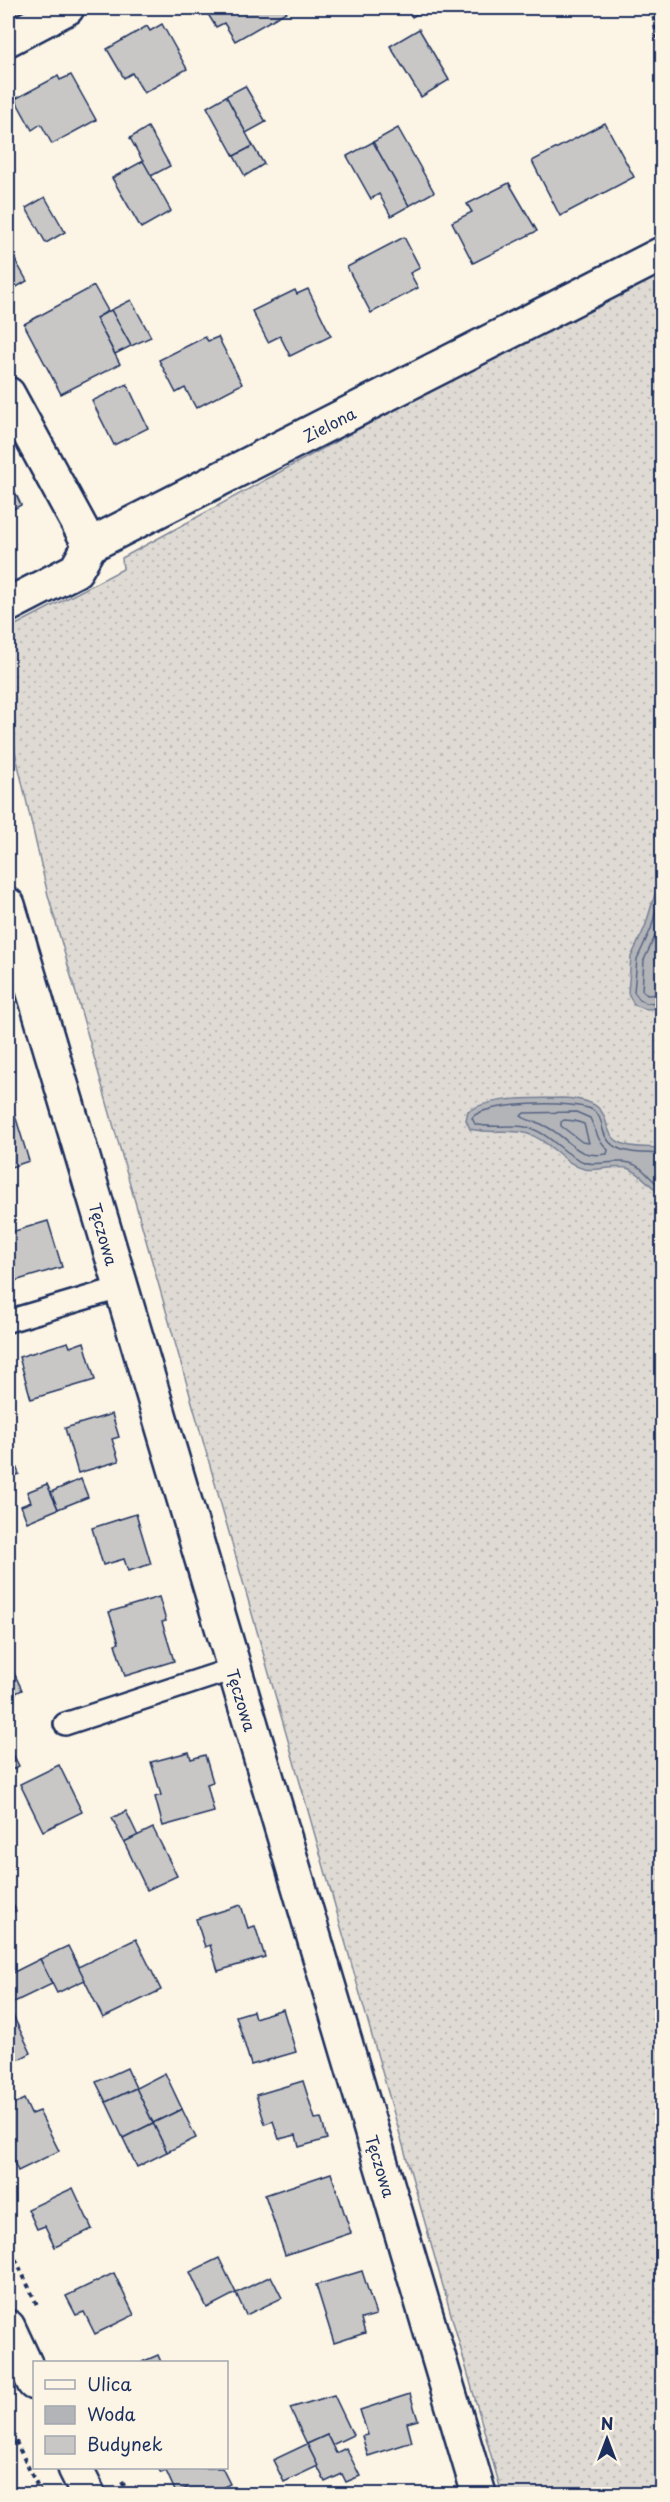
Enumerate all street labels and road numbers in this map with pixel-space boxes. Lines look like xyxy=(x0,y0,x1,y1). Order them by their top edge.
street label: Zielona xyxy=(298,400,360,448)
street label: Tęczowa xyxy=(84,1200,124,1268)
street label: Tęczowa xyxy=(221,1666,263,1734)
street label: Tęczowa xyxy=(360,2132,402,2200)

